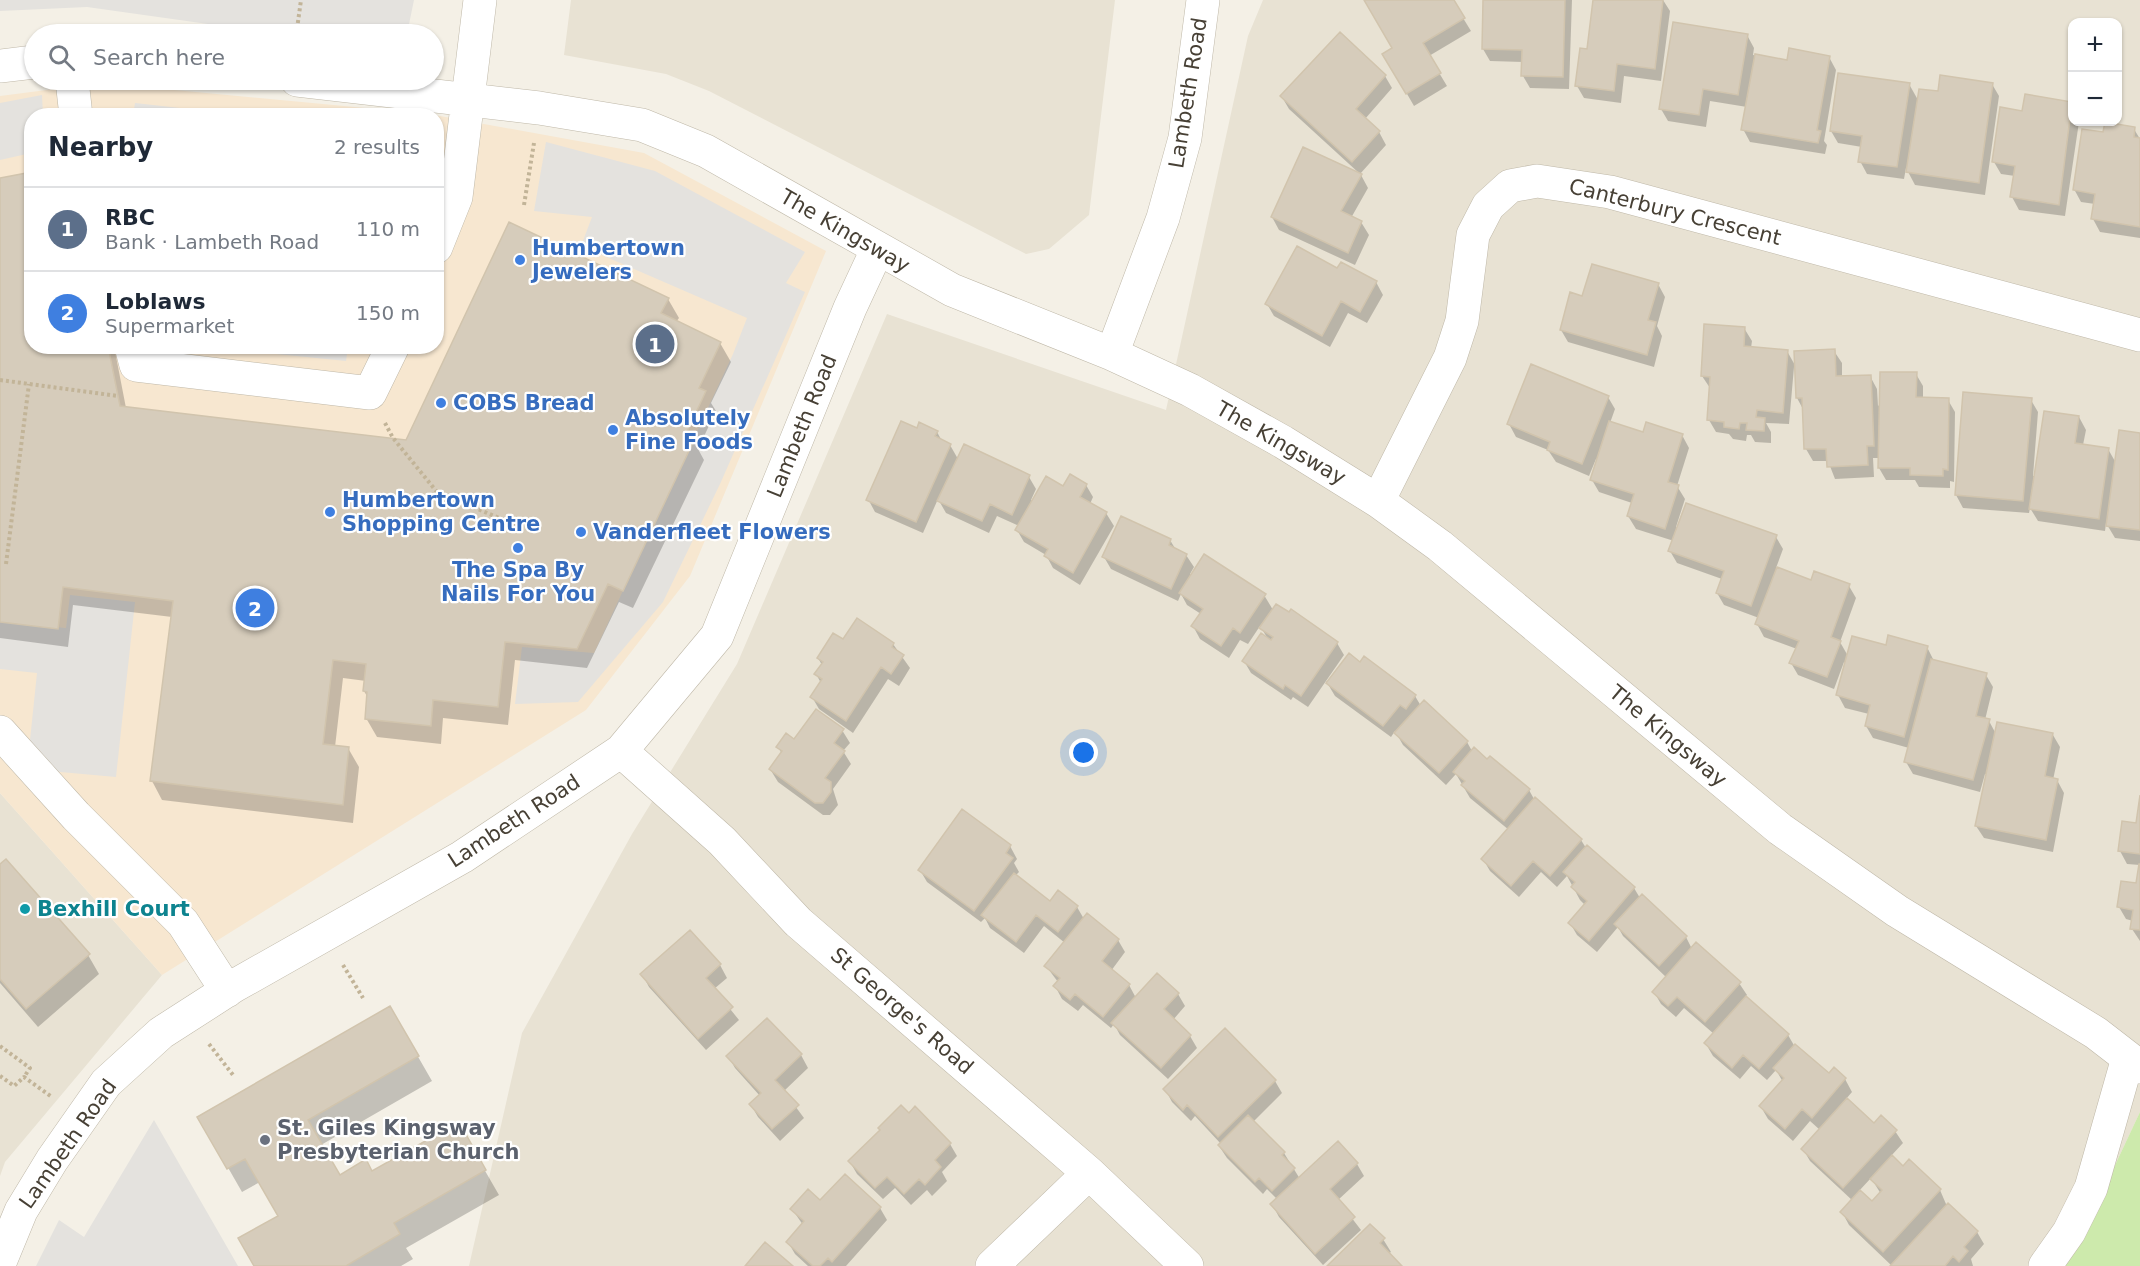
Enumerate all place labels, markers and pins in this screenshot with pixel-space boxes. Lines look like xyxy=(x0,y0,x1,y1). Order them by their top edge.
place label: Humbertown Jewelers xyxy=(530,236,685,284)
marker: Humbertown Jewelers xyxy=(513,253,527,267)
pin: 1 xyxy=(636,322,674,366)
place label: COBS Bread xyxy=(453,391,595,415)
marker: COBS Bread xyxy=(434,396,448,410)
place label: Absolutely Fine Foods xyxy=(625,406,753,454)
marker: Absolutely Fine Foods xyxy=(606,423,620,437)
place label: Humbertown Shopping Centre xyxy=(342,488,540,536)
marker: Humbertown Shopping Centre xyxy=(323,505,337,519)
place label: Vanderfleet Flowers xyxy=(593,520,831,544)
marker: Vanderfleet Flowers xyxy=(574,525,588,539)
marker: The Spa By Nails For You xyxy=(511,541,525,555)
place label: The Spa By Nails For You xyxy=(441,558,595,606)
pin: 2 xyxy=(236,586,274,630)
place label: Bexhill Court xyxy=(37,897,190,921)
marker: Bexhill Court xyxy=(18,902,32,916)
place label: St. Giles Kingsway Presbyterian Church xyxy=(277,1116,520,1164)
marker: St. Giles Kingsway Presbyterian Church xyxy=(258,1133,272,1147)

